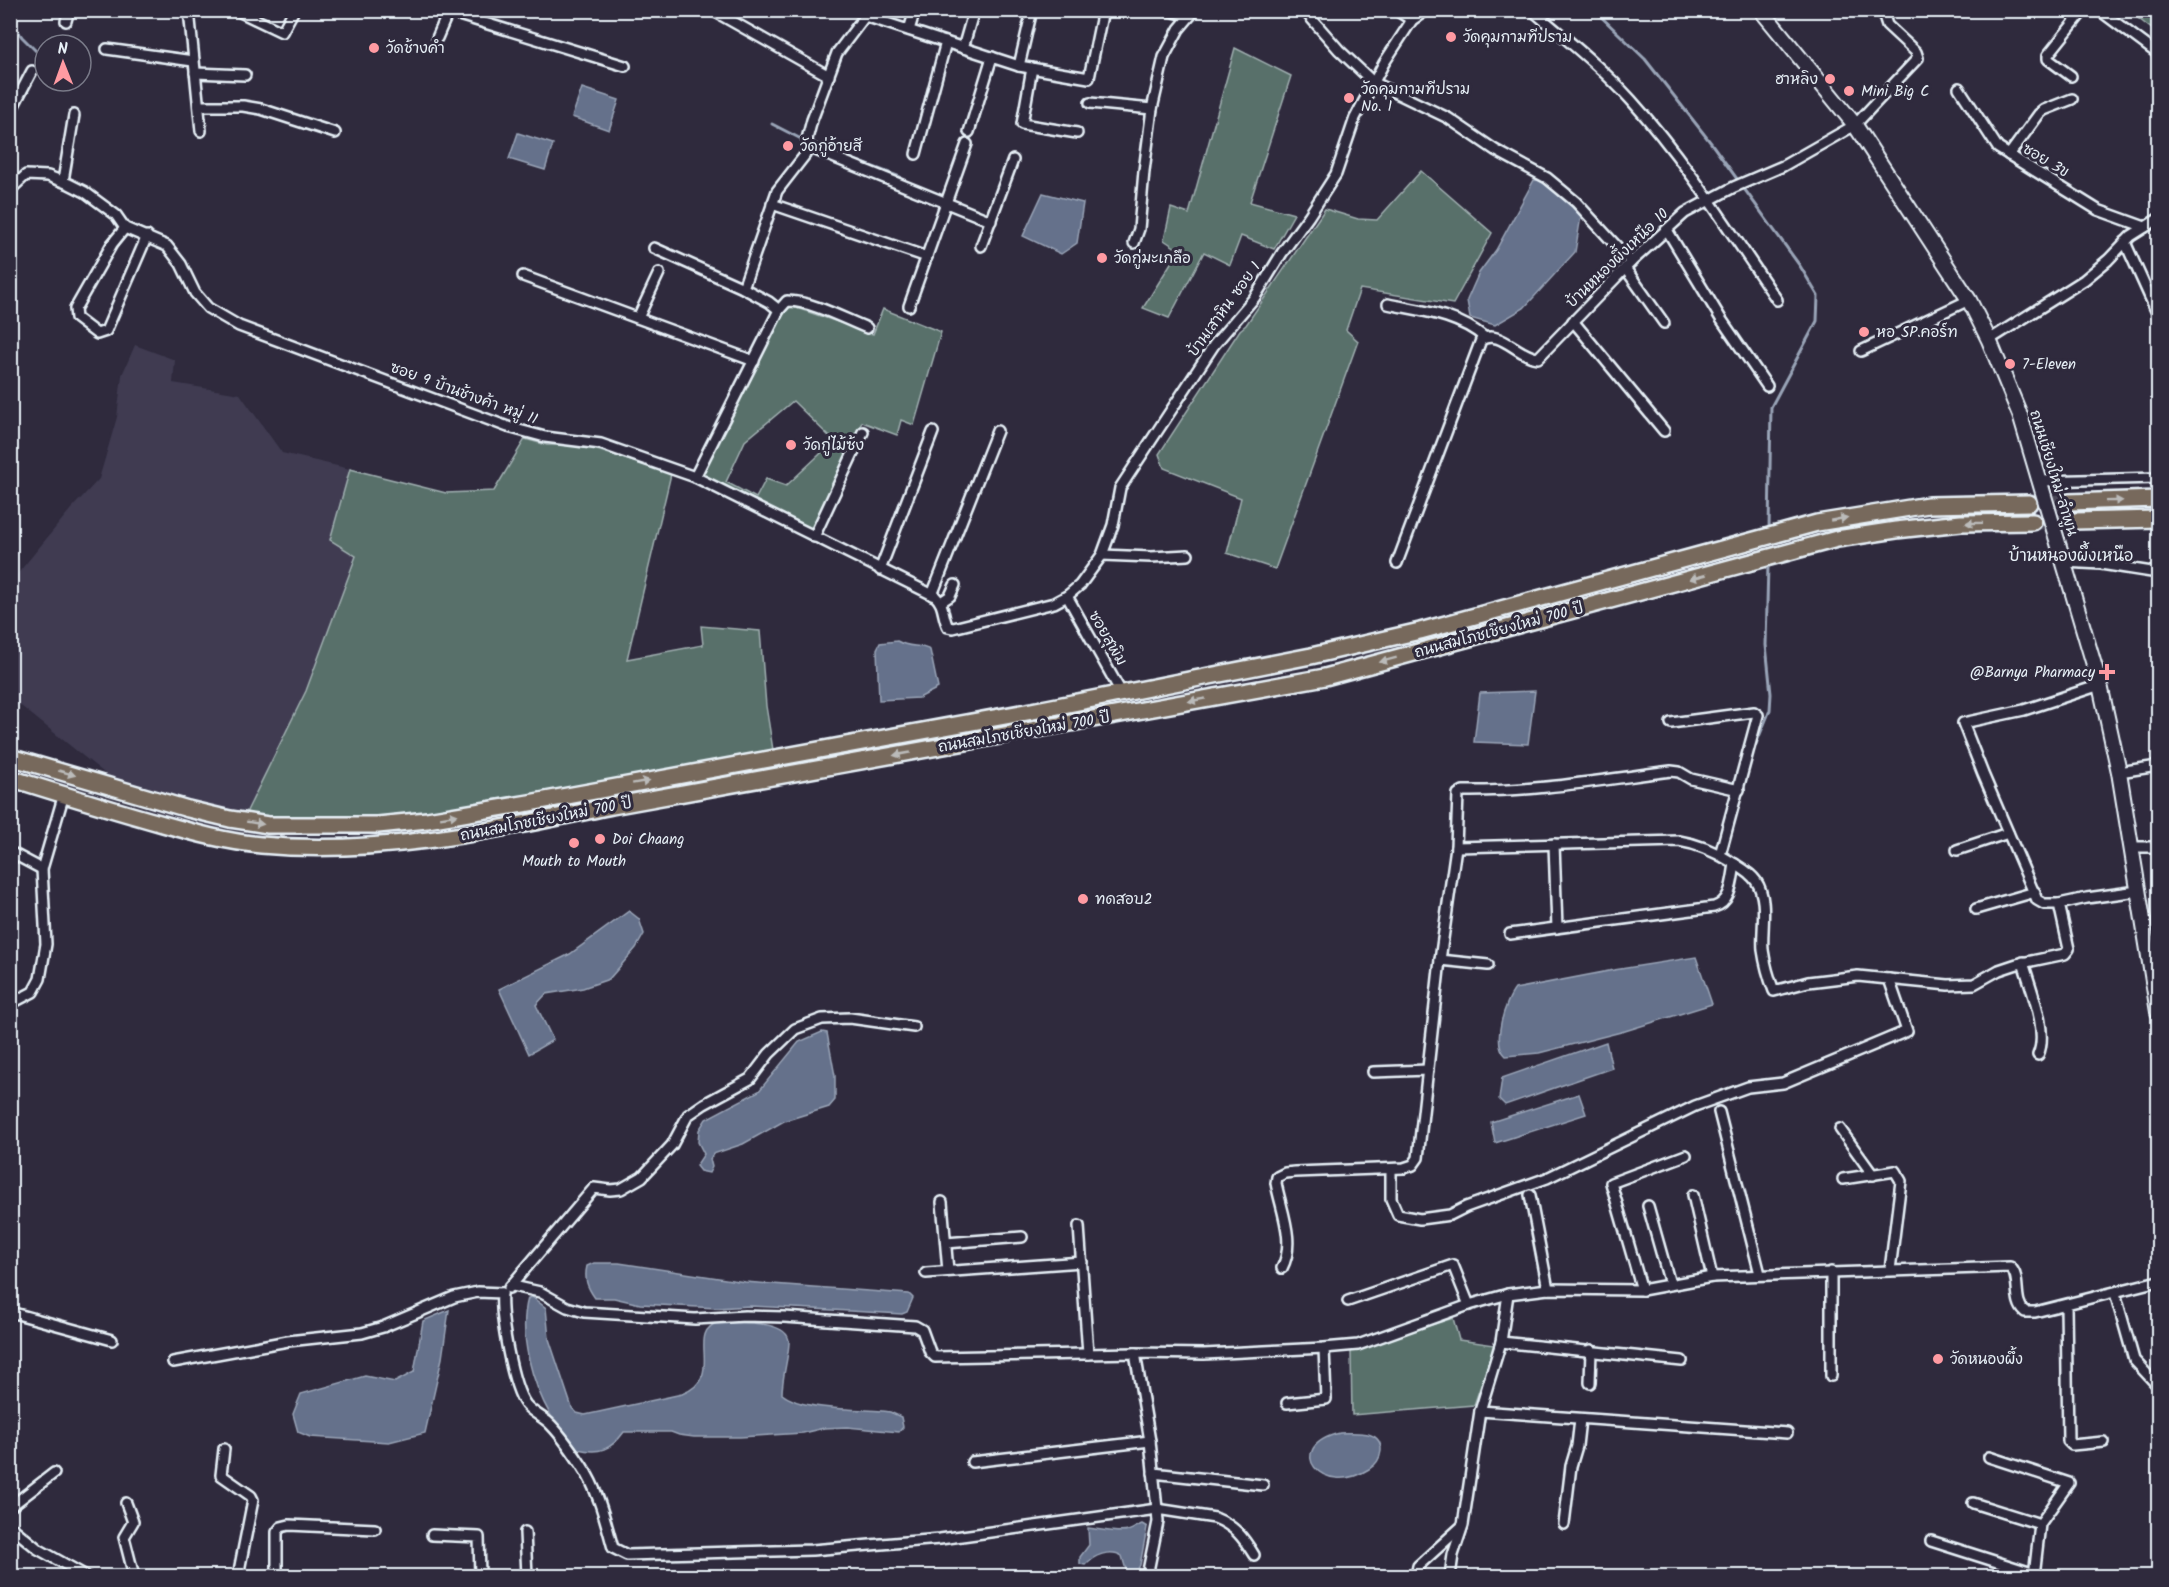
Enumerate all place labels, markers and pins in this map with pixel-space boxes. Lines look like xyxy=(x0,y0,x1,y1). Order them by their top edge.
place label: วัดคุมกามทีปราม xyxy=(1463,26,1572,50)
marker: วัดคุมกามทีปราม xyxy=(1444,30,1458,44)
place label: วัดช้างคำ xyxy=(386,37,445,61)
marker: วัดช้างคำ xyxy=(367,41,381,55)
place label: ฮาหลิง xyxy=(1775,68,1818,92)
marker: ฮาหลิง xyxy=(1823,72,1837,86)
place label: วัดคุมกามทีปราม No. 1 xyxy=(1361,78,1470,119)
place label: Mini Big C xyxy=(1861,80,1929,104)
marker: Mini Big C xyxy=(1842,84,1856,98)
marker: วัดคุมกามทีปราม No. 1 xyxy=(1342,91,1356,105)
place label: วัดกู่อ้ายสี xyxy=(800,135,863,159)
marker: วัดกู่อ้ายสี xyxy=(781,139,795,153)
place label: วัดกู่มะเกลือ xyxy=(1114,247,1191,271)
marker: วัดกู่มะเกลือ xyxy=(1095,251,1109,265)
place label: หอ SP.คอร์ท xyxy=(1876,321,1958,345)
marker: หอ SP.คอร์ท xyxy=(1857,325,1871,339)
place label: 7-Eleven xyxy=(2022,353,2076,377)
marker: 7-Eleven xyxy=(2003,357,2017,371)
place label: วัดกู่ไม้ซ้ง xyxy=(803,434,864,458)
marker: วัดกู่ไม้ซ้ง xyxy=(784,438,798,452)
place label: @Barnya Pharmacy xyxy=(1970,661,2096,685)
marker: @Barnya Pharmacy xyxy=(2100,665,2114,679)
place label: Doi Chaang xyxy=(612,828,684,852)
marker: Doi Chaang xyxy=(593,832,607,846)
marker: Mouth to Mouth xyxy=(567,836,581,850)
place label: Mouth to Mouth xyxy=(522,850,626,874)
place label: ทดสอบ2 xyxy=(1095,888,1152,912)
marker: ทดสอบ2 xyxy=(1076,892,1090,906)
place label: วัดหนองผึ้ง xyxy=(1950,1346,2023,1372)
marker: วัดหนองผึ้ง xyxy=(1931,1352,1945,1366)

